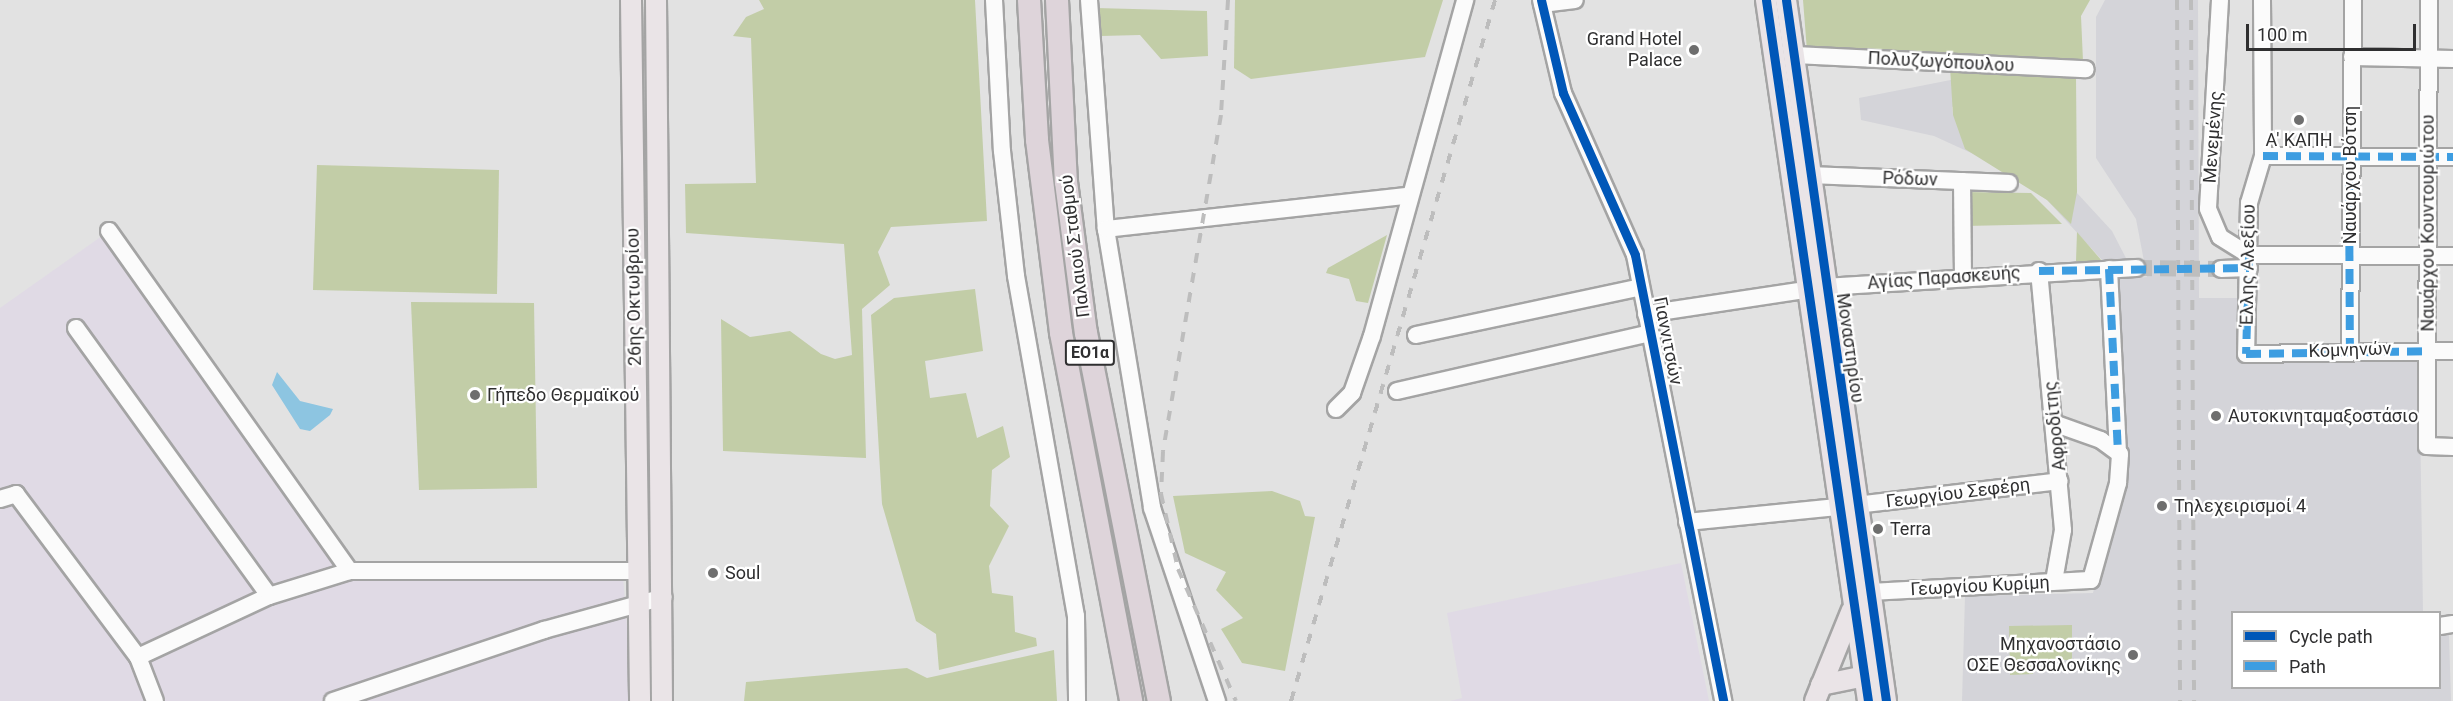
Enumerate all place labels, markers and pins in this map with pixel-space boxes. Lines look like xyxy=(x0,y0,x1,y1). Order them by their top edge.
place label: Grand Hotel Palace xyxy=(1587,29,1682,72)
marker: Grand Hotel Palace xyxy=(1687,43,1701,57)
marker: Α' ΚΑΠΗ xyxy=(2292,113,2306,127)
place label: Α' ΚΑΠΗ xyxy=(2265,129,2333,151)
place label: Γήπεδο Θερμαϊκού xyxy=(487,384,639,406)
marker: Γήπεδο Θερμαϊκού xyxy=(468,388,482,402)
place label: Αυτοκινηταμαξοστάσιο xyxy=(2228,405,2418,427)
marker: Αυτοκινηταμαξοστάσιο xyxy=(2209,409,2223,423)
place label: Τηλεχειρισμοί 4 xyxy=(2174,495,2306,517)
marker: Τηλεχειρισμοί 4 xyxy=(2155,499,2169,513)
place label: Terra xyxy=(1890,518,1931,540)
marker: Terra xyxy=(1871,522,1885,536)
place label: Soul xyxy=(725,562,760,584)
marker: Soul xyxy=(706,566,720,580)
place label: Μηχανοστάσιο ΟΣΕ Θεσσαλονίκης xyxy=(1967,634,2121,676)
marker: Μηχανοστάσιο ΟΣΕ Θεσσαλονίκης xyxy=(2126,648,2140,662)

